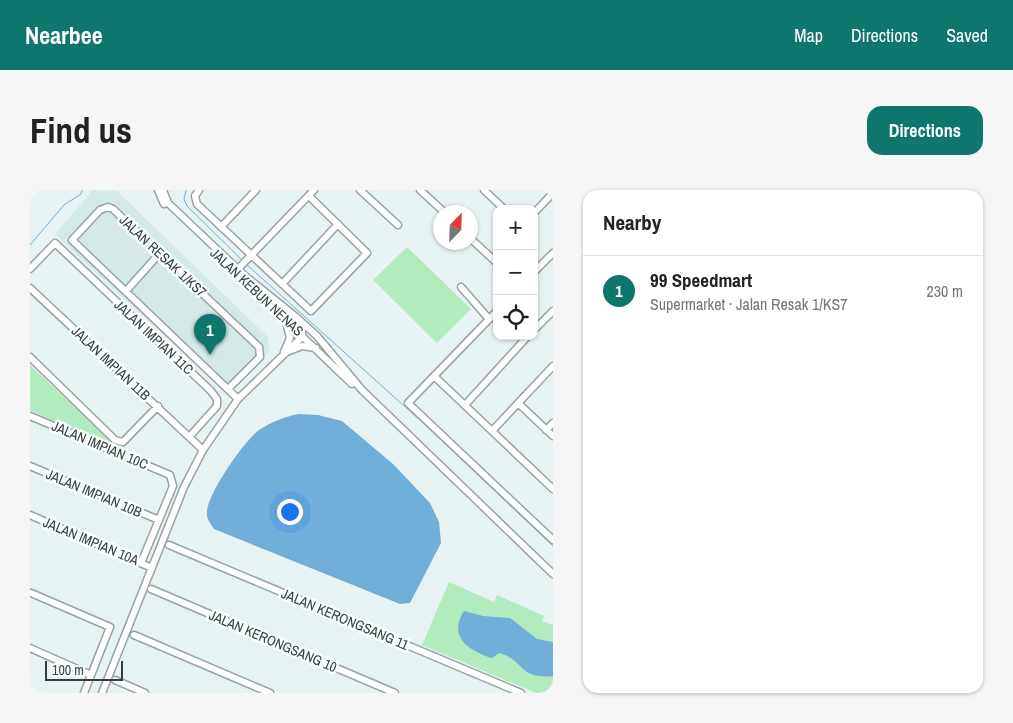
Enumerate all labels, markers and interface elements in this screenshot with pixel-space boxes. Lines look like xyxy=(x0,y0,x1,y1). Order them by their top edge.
text: Nearbee xyxy=(25,19,103,51)
text: Map xyxy=(794,23,823,48)
text: Directions xyxy=(851,23,918,48)
text: Saved xyxy=(946,23,988,48)
button: Directions xyxy=(867,106,983,155)
text: Find us xyxy=(30,107,132,154)
north arrow xyxy=(433,205,478,250)
map controls xyxy=(493,205,538,340)
button: + xyxy=(493,205,538,250)
text: Nearby xyxy=(603,208,661,237)
street label: JALAN RESAK 1/KS7 xyxy=(116,211,210,301)
street label: JALAN KEBUN NENAS xyxy=(207,244,308,340)
button: − xyxy=(493,250,538,295)
text: 99 Speedmart xyxy=(650,267,752,293)
text: 1 xyxy=(615,280,623,302)
text: 230 m xyxy=(927,280,963,302)
text: Supermarket · Jalan Resak 1/KS7 xyxy=(650,293,848,315)
button: locate xyxy=(493,295,538,340)
street label: JALAN IMPIAN 11C xyxy=(111,296,197,378)
pin: 1 xyxy=(194,314,226,355)
street label: JALAN IMPIAN 11B xyxy=(68,322,154,404)
street label: JALAN IMPIAN 10C xyxy=(49,417,151,473)
street label: JALAN IMPIAN 10B xyxy=(43,465,145,521)
your location xyxy=(277,499,303,525)
street label: JALAN IMPIAN 10A xyxy=(40,513,142,569)
street label: JALAN KERONGSANG 11 xyxy=(279,584,412,654)
street label: JALAN KERONGSANG 10 xyxy=(206,606,340,676)
scale bar xyxy=(45,658,122,681)
text: 100 m xyxy=(52,661,84,679)

